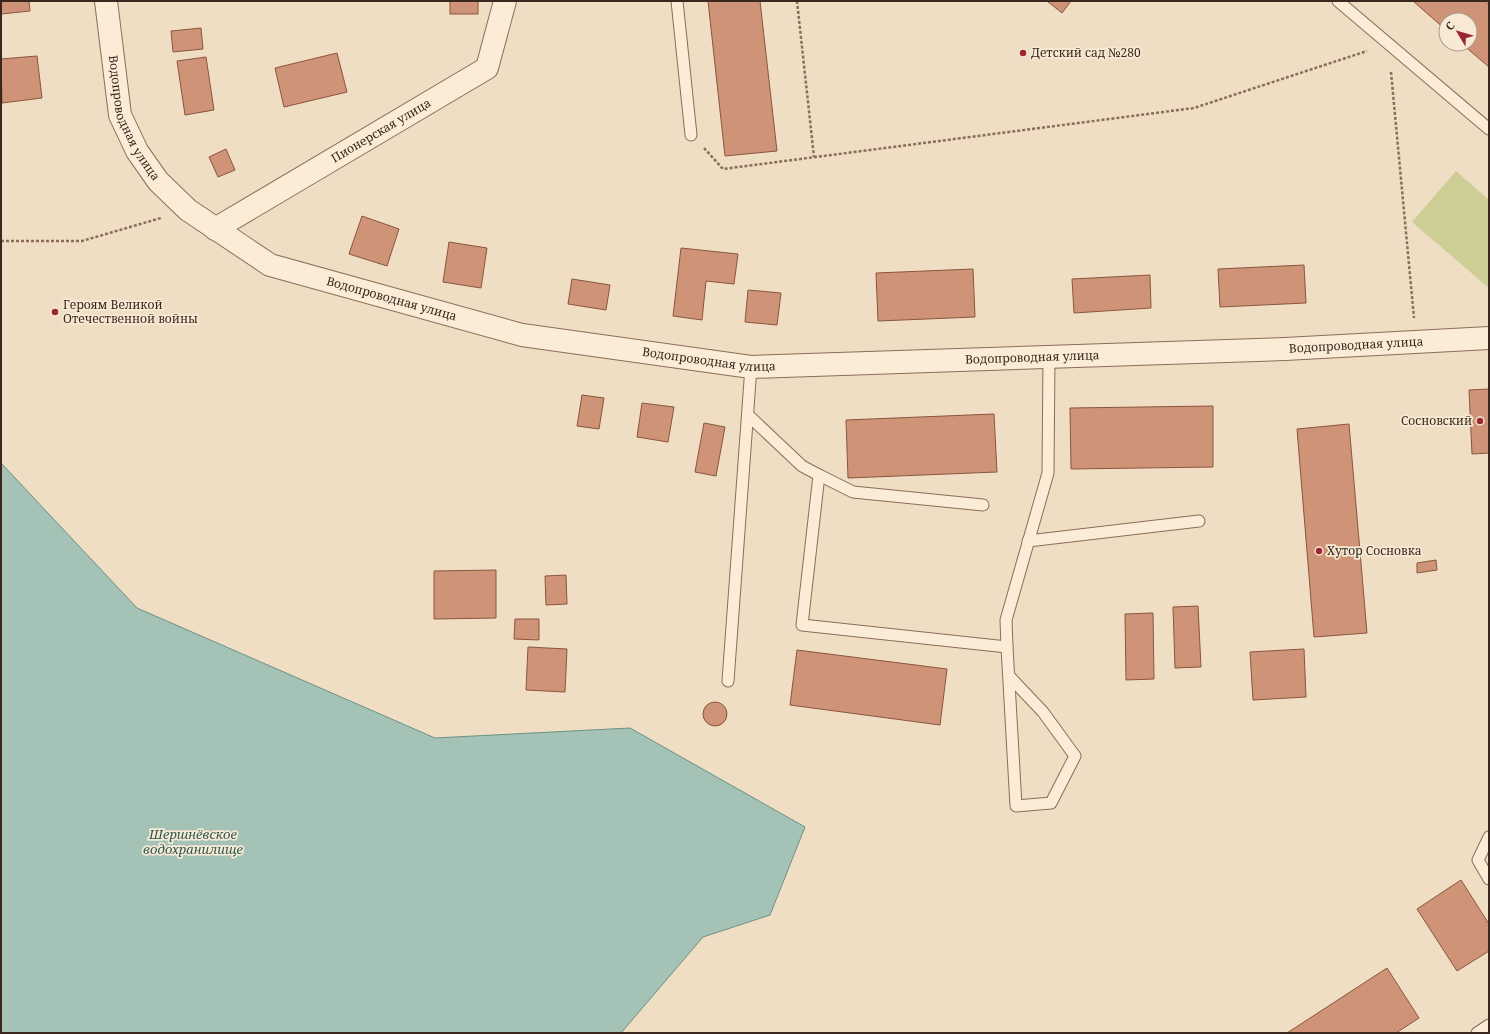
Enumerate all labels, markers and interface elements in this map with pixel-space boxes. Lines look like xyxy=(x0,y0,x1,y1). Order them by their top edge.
north arrow xyxy=(1438,12,1478,52)
text: С xyxy=(1442,18,1458,33)
place label: Детский сад №280 xyxy=(1031,44,1141,61)
marker: Детский сад №280 xyxy=(1018,48,1028,58)
street label: Водопроводная улица xyxy=(105,54,164,184)
street label: Пионерская улица xyxy=(328,94,434,166)
street label: Водопроводная улица xyxy=(325,272,459,325)
place label: Героям Великой Отечественной войны xyxy=(63,296,198,327)
marker: Героям Великой Отечественной войны xyxy=(50,307,60,317)
street label: Водопроводная улица xyxy=(1288,333,1424,357)
street label: Водопроводная улица xyxy=(641,343,776,375)
street label: Водопроводная улица xyxy=(965,346,1100,368)
place label: Сосновский xyxy=(1401,412,1472,429)
marker: Сосновский xyxy=(1475,416,1485,426)
place label: Хутор Сосновка xyxy=(1327,542,1422,559)
marker: Хутор Сосновка xyxy=(1314,546,1324,556)
water label: Шершнёвское водохранилище xyxy=(143,825,243,858)

